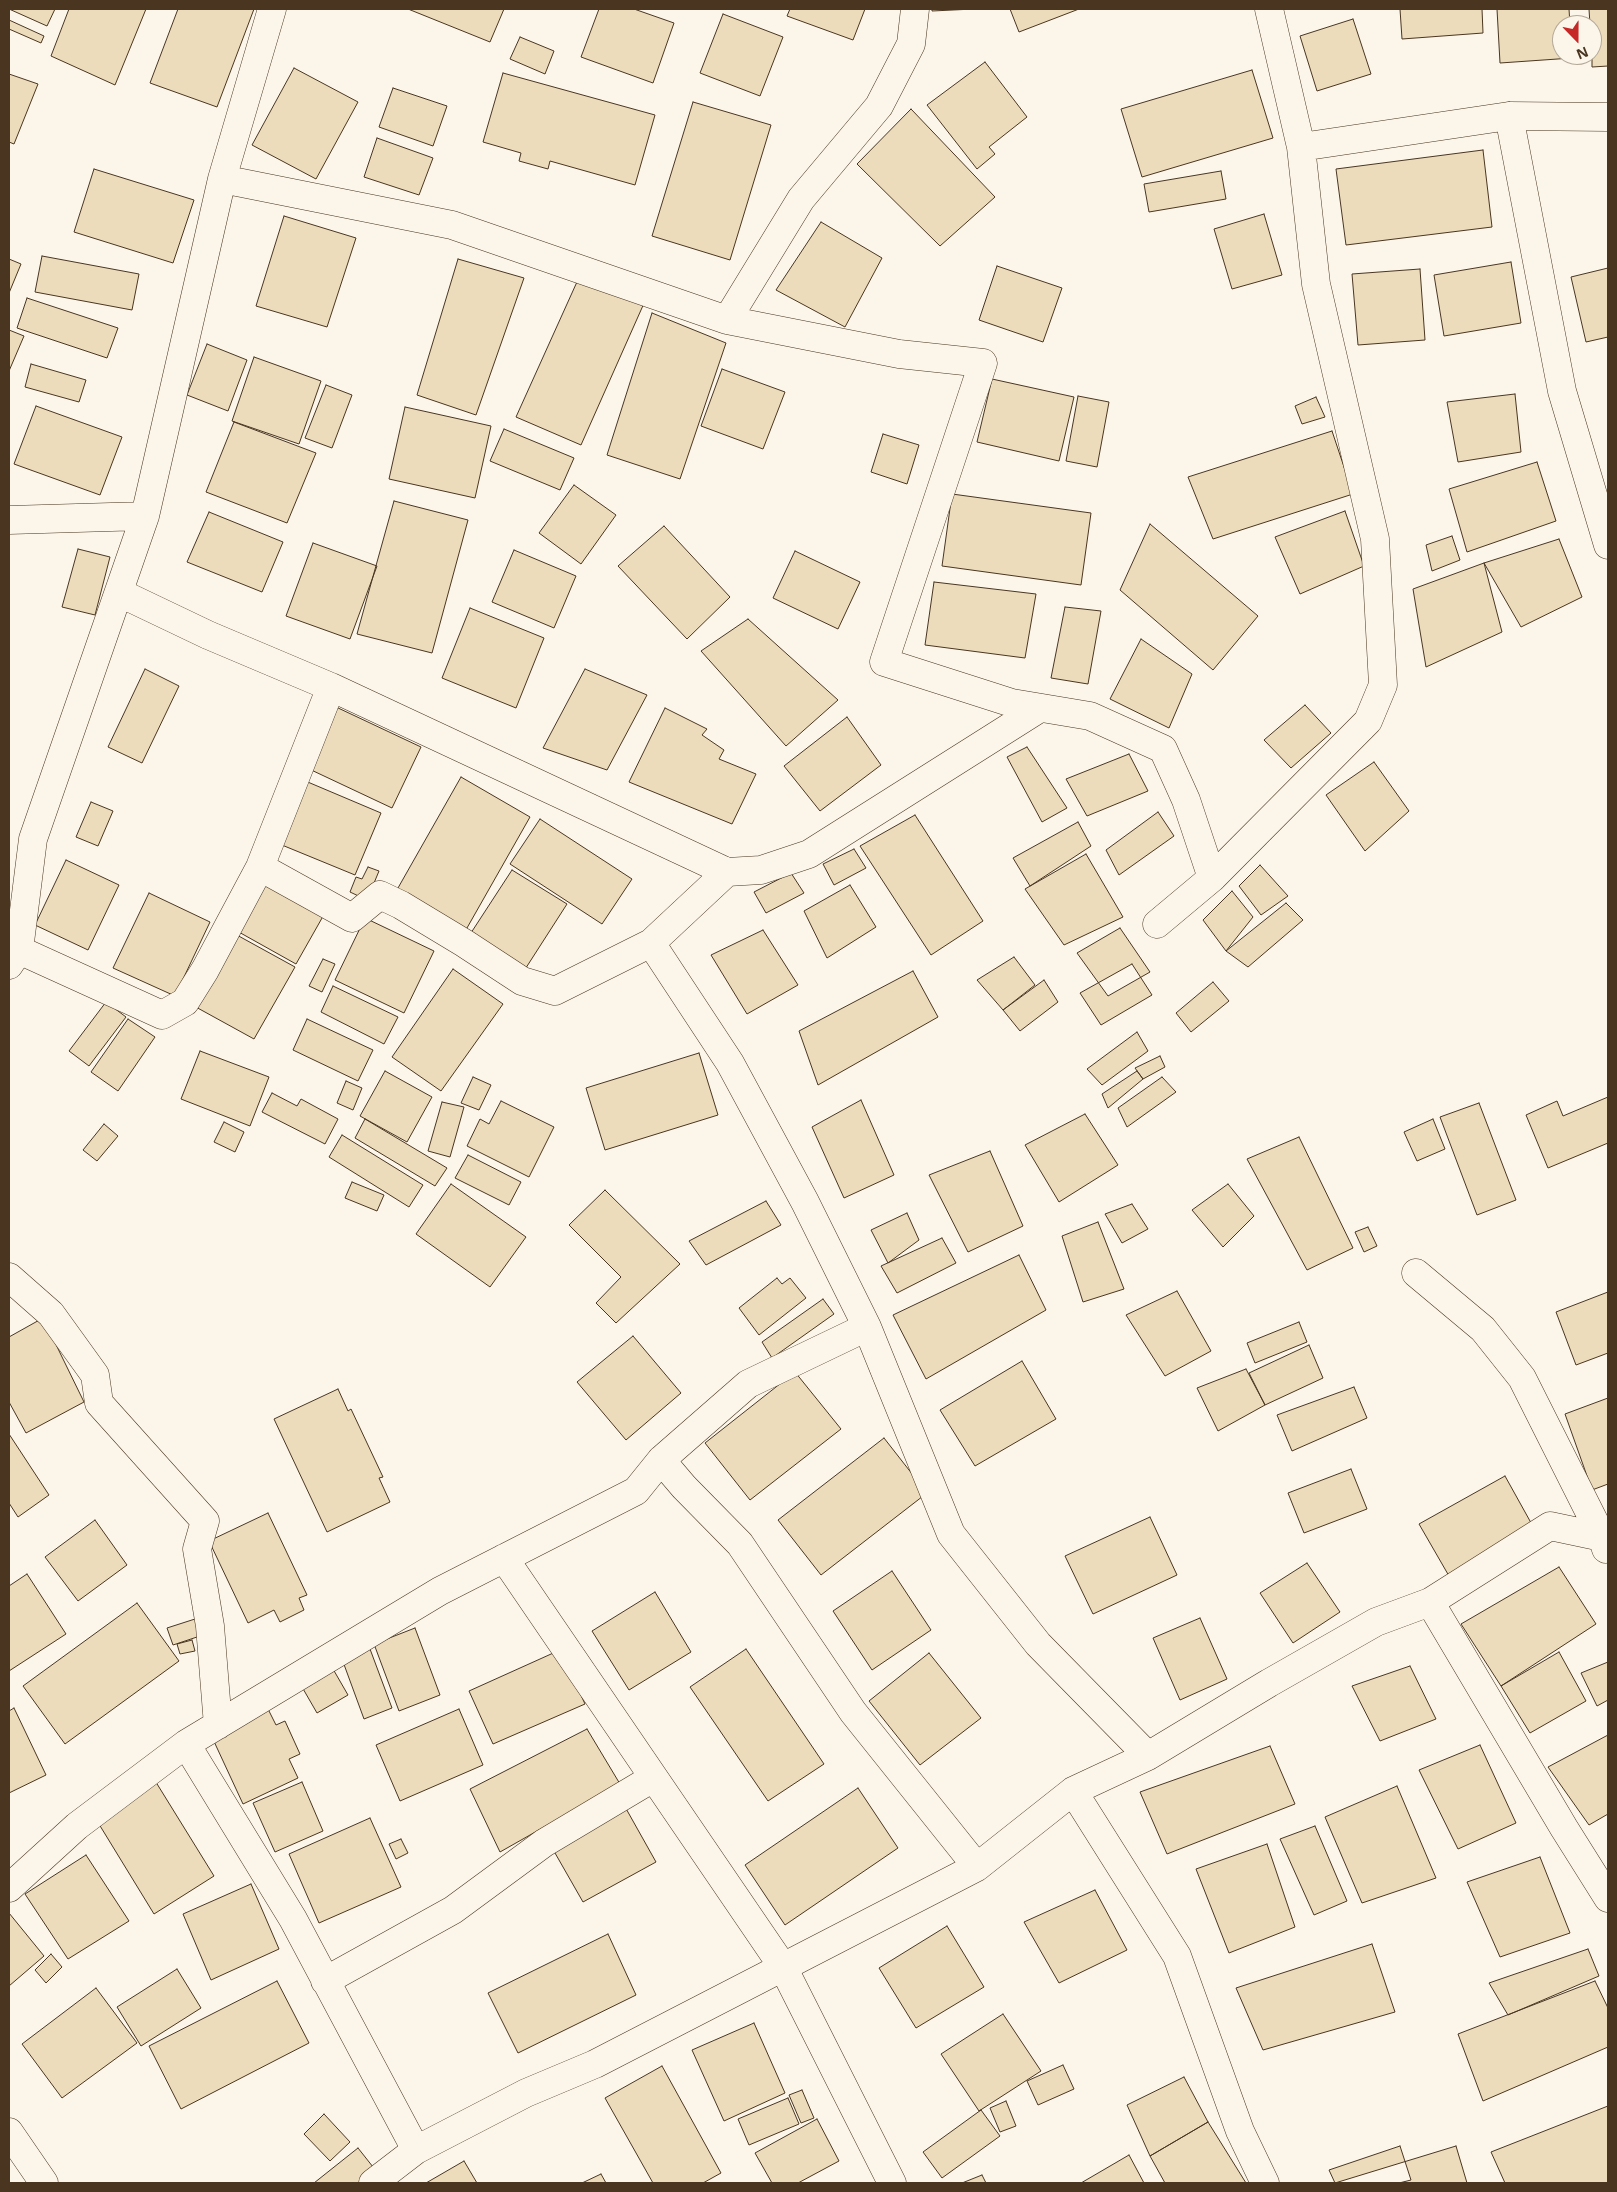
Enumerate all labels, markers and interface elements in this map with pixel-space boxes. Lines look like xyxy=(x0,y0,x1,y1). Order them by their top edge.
north arrow xyxy=(1552,15,1602,65)
text: N xyxy=(1574,42,1591,64)

